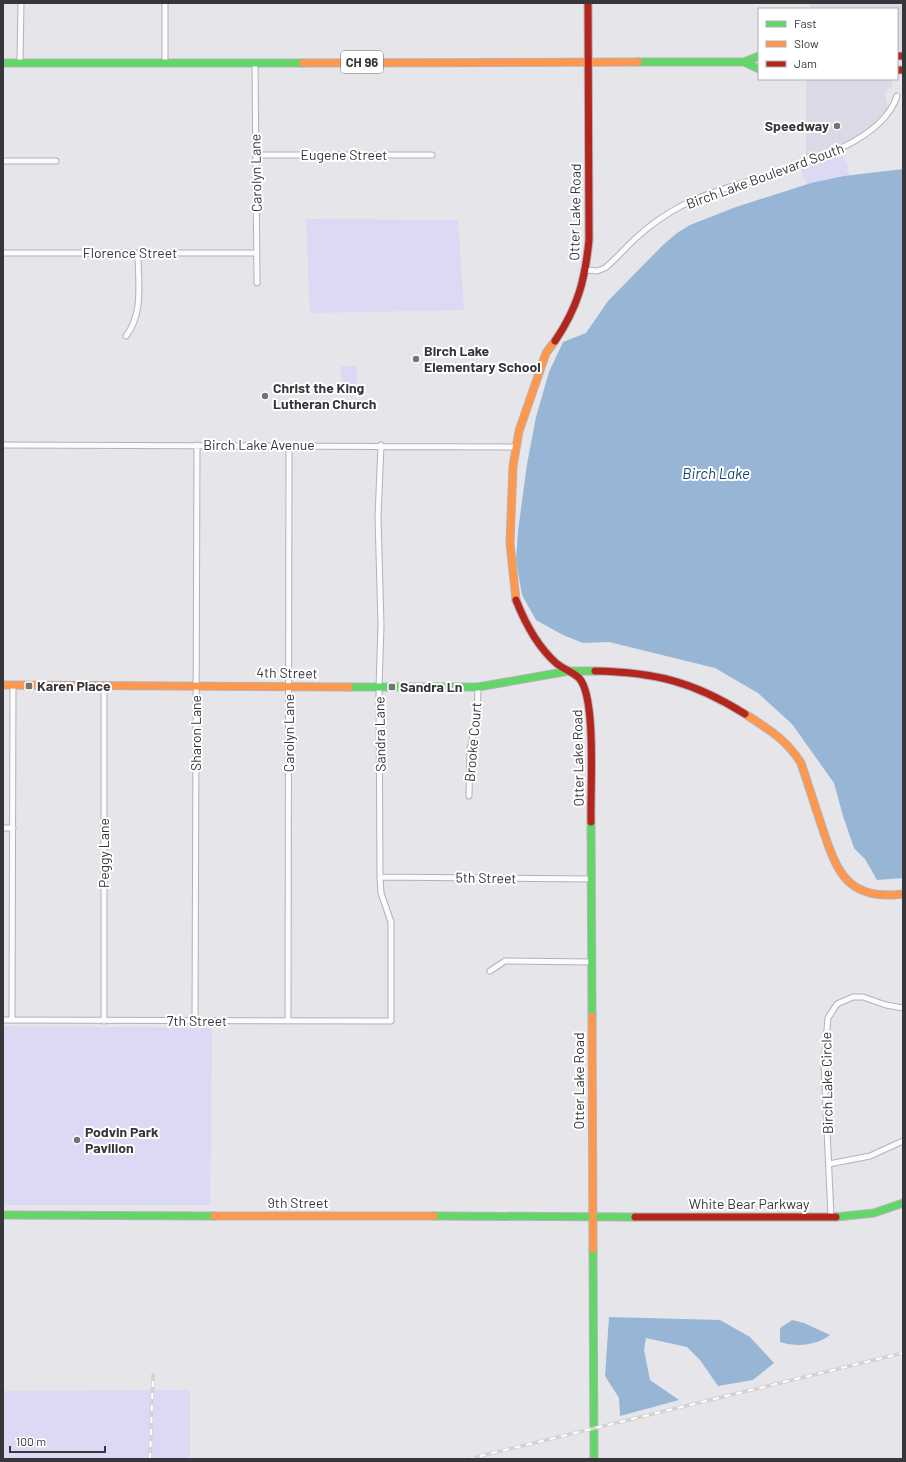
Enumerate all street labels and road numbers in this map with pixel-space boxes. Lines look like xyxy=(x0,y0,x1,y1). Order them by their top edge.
road number: CH 96 xyxy=(341,51,383,73)
street label: Carolyn Lane xyxy=(246,134,265,212)
street label: Birch Lake Boulevard South xyxy=(684,139,846,212)
street label: Eugene Street xyxy=(301,146,387,163)
street label: Otter Lake Road xyxy=(565,163,584,261)
street label: Florence Street xyxy=(83,244,177,261)
street label: Birch Lake Avenue xyxy=(203,436,315,453)
street label: 4th Street xyxy=(256,663,318,682)
street label: Carolyn Lane xyxy=(280,694,297,772)
street label: Sharon Lane xyxy=(187,695,204,771)
street label: Sandra Lane xyxy=(370,696,389,772)
street label: Brooke Court xyxy=(461,701,484,783)
street label: Otter Lake Road xyxy=(568,709,587,807)
street label: Peggy Lane xyxy=(95,818,112,888)
street label: 5th Street xyxy=(455,868,517,887)
street label: 7th Street xyxy=(167,1012,227,1029)
street label: Otter Lake Road xyxy=(570,1032,587,1130)
street label: Birch Lake Circle xyxy=(817,1032,836,1134)
street label: 9th Street xyxy=(268,1194,328,1211)
street label: White Bear Parkway xyxy=(689,1195,810,1212)

